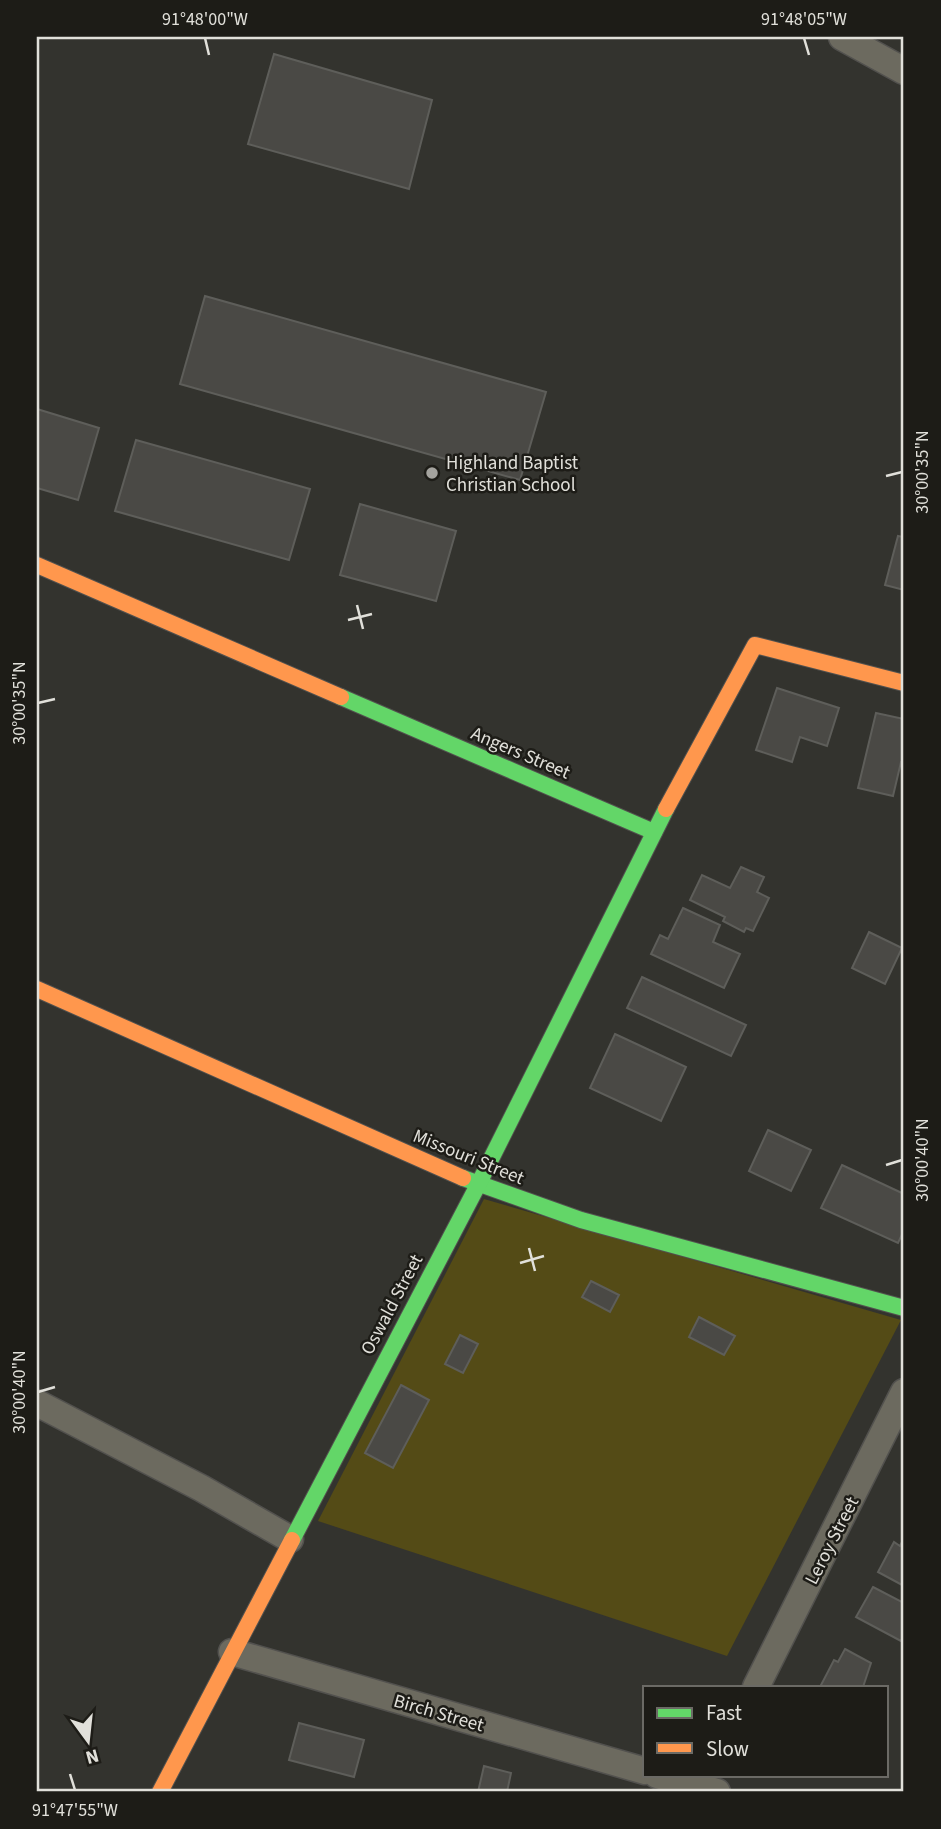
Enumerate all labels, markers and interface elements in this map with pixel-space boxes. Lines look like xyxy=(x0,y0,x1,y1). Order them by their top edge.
text: 91°48'00"W xyxy=(162,7,248,32)
text: 91°48'05"W xyxy=(761,7,847,32)
text: 30°00'35"N xyxy=(910,430,935,514)
place label: Highland Baptist Christian School xyxy=(446,450,579,499)
marker: Highland Baptist Christian School xyxy=(424,465,440,481)
text: 30°00'35"N xyxy=(7,661,32,745)
street label: Angers Street xyxy=(467,720,575,787)
text: 30°00'40"N xyxy=(910,1118,935,1202)
street label: Missouri Street xyxy=(409,1123,529,1192)
street label: Oswald Street xyxy=(354,1249,430,1360)
text: 30°00'40"N xyxy=(7,1350,32,1434)
street label: Leroy Street xyxy=(799,1492,866,1589)
legend xyxy=(643,1686,888,1776)
street label: Birch Street xyxy=(390,1688,487,1739)
text: Fast xyxy=(706,1698,742,1728)
north arrow xyxy=(52,1706,122,1776)
text: Slow xyxy=(706,1734,749,1764)
text: N xyxy=(82,1741,102,1771)
text: 91°47'55"W xyxy=(32,1798,118,1823)

